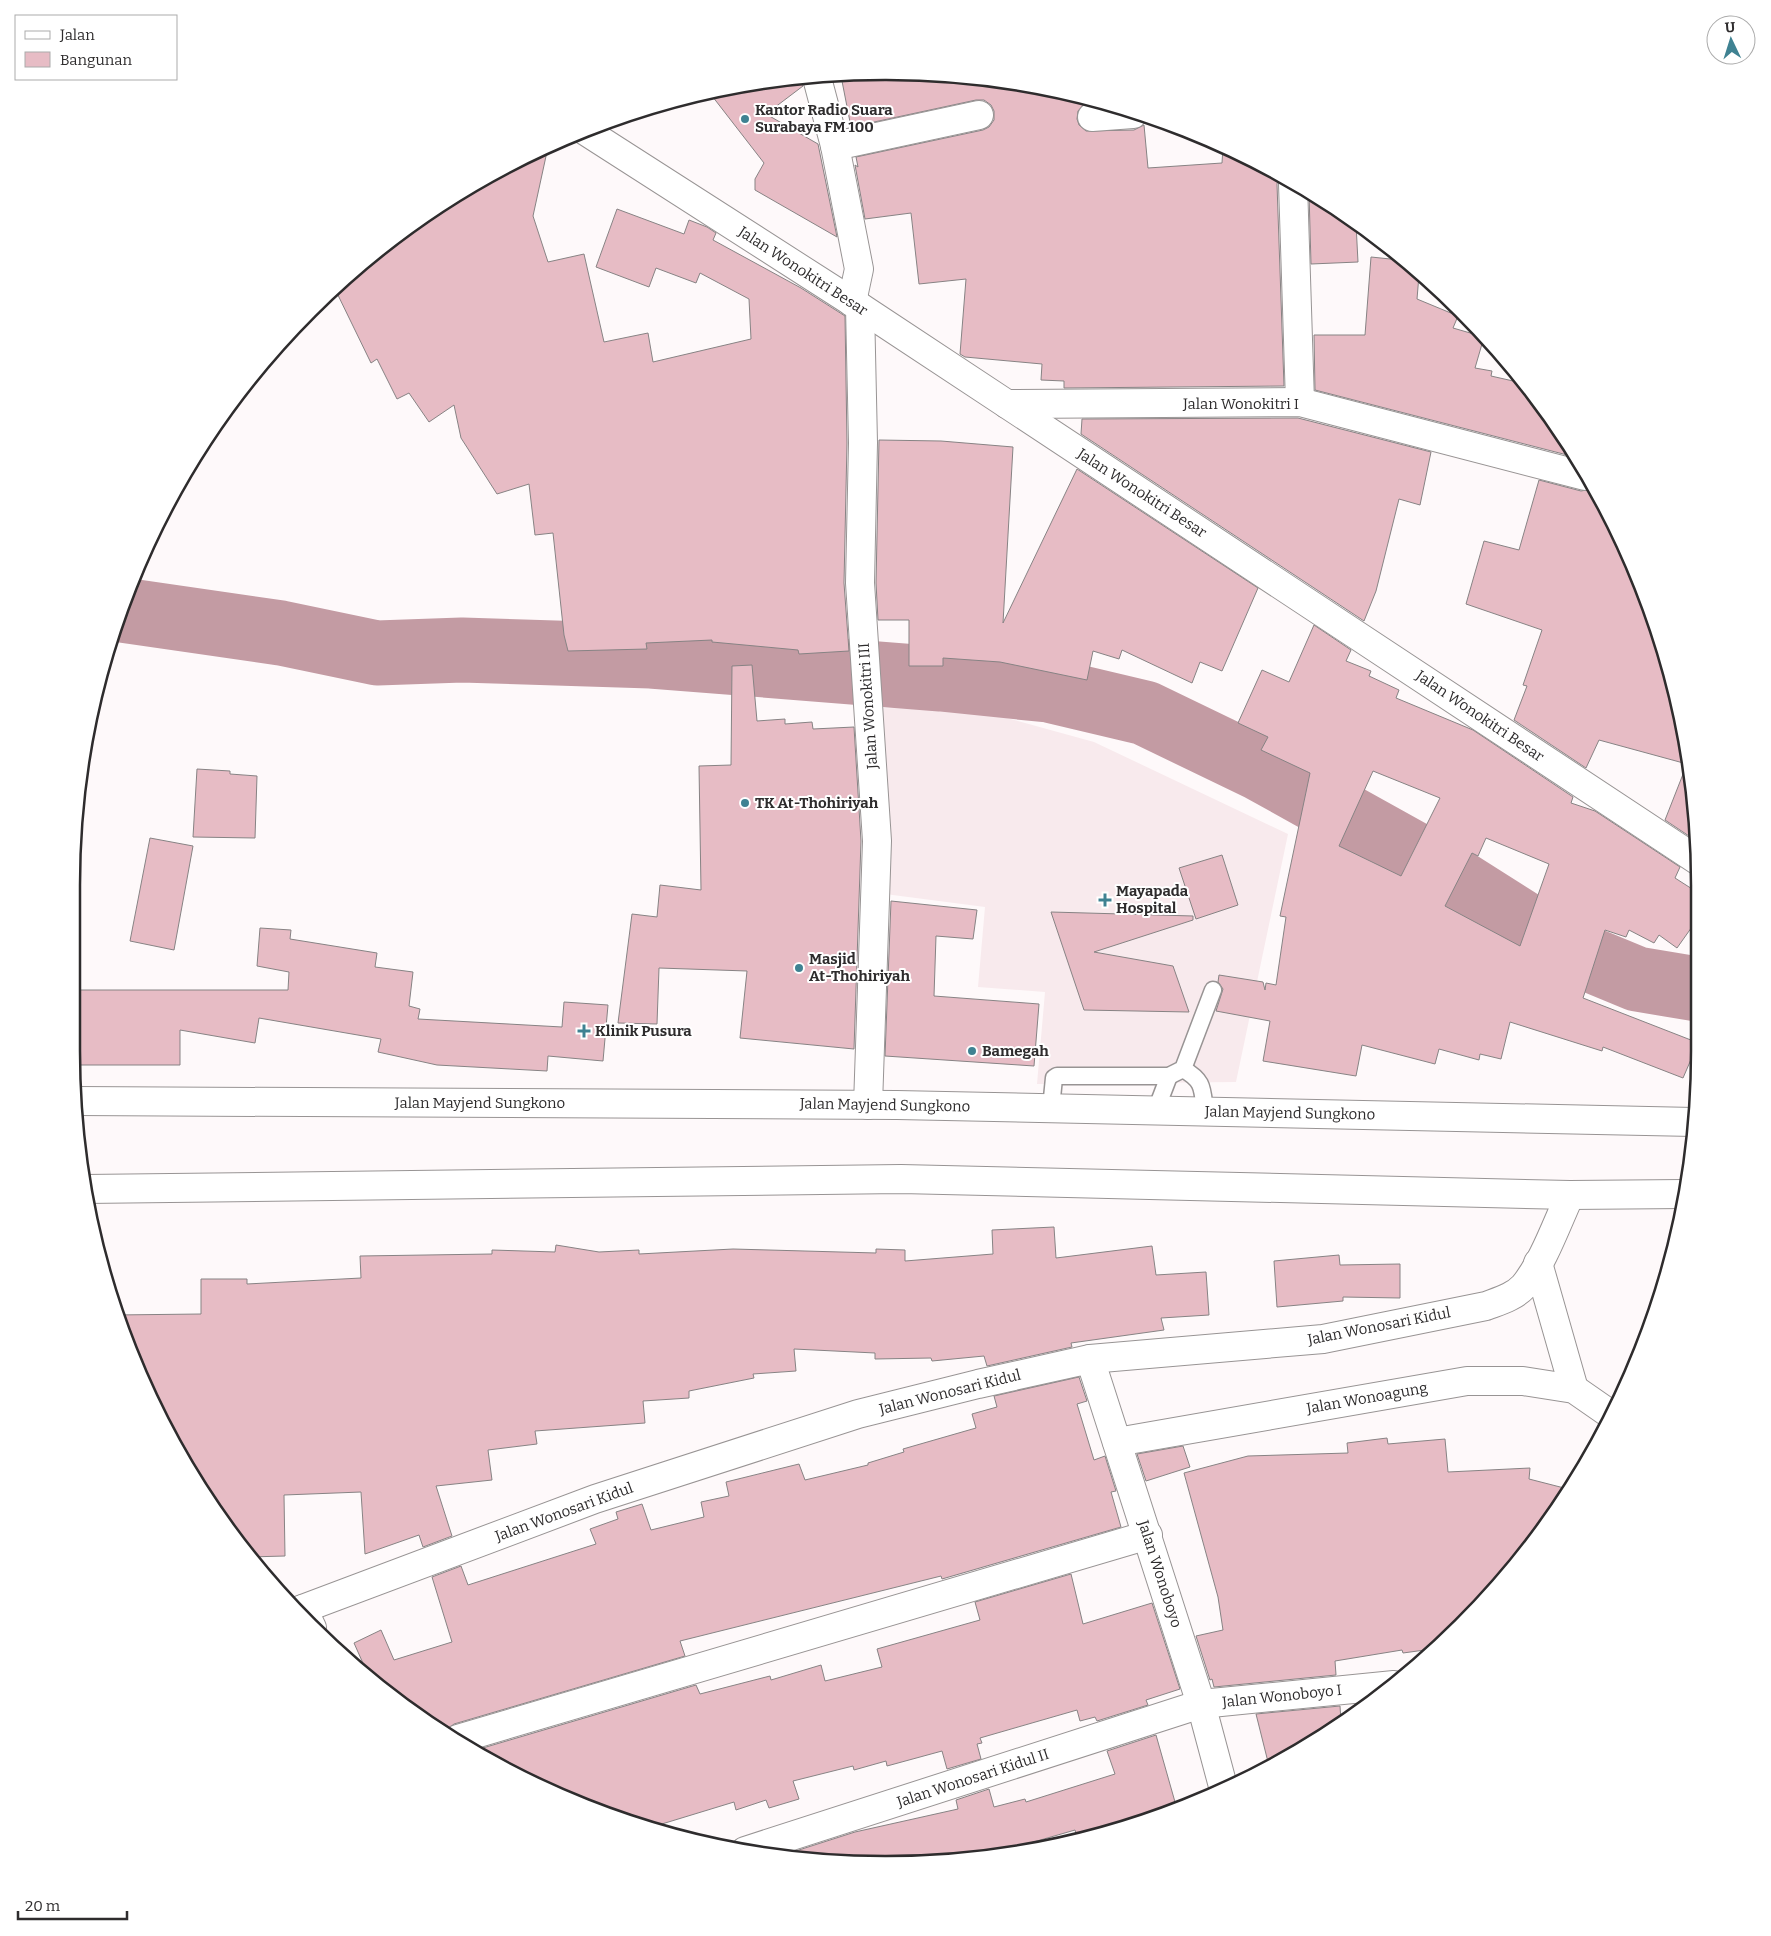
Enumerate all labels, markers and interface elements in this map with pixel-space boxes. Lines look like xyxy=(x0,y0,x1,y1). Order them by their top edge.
legend xyxy=(15,15,178,80)
north arrow xyxy=(1706,15,1756,65)
text: U xyxy=(1724,19,1737,36)
text: Jalan xyxy=(59,26,95,44)
text: Bangunan xyxy=(60,51,132,69)
place label: Kantor Radio Suara Surabaya FM 100 xyxy=(755,101,893,136)
marker: Kantor Radio Suara Surabaya FM 100 xyxy=(739,113,751,125)
street label: Jalan Wonokitri Besar xyxy=(734,222,871,320)
street label: Jalan Wonokitri I xyxy=(1182,395,1299,413)
street label: Jalan Wonokitri Besar xyxy=(1073,444,1210,542)
street label: Jalan Wonokitri III xyxy=(855,642,881,771)
street label: Jalan Wonokitri Besar xyxy=(1412,666,1548,766)
place label: TK At-Thohiriyah xyxy=(755,794,879,812)
marker: TK At-Thohiriyah xyxy=(739,797,751,809)
place label: Mayapada Hospital xyxy=(1116,882,1189,917)
marker: Mayapada Hospital xyxy=(1098,893,1112,907)
place label: Masjid At-Thohiriyah xyxy=(809,950,910,985)
marker: Masjid At-Thohiriyah xyxy=(793,962,805,974)
place label: Klinik Pusura xyxy=(595,1022,692,1040)
marker: Klinik Pusura xyxy=(577,1024,591,1038)
place label: Bamegah xyxy=(982,1042,1049,1060)
marker: Bamegah xyxy=(966,1045,978,1057)
street label: Jalan Mayjend Sungkono xyxy=(394,1094,565,1112)
street label: Jalan Mayjend Sungkono xyxy=(799,1094,970,1115)
street label: Jalan Mayjend Sungkono xyxy=(1204,1102,1375,1123)
street label: Jalan Wonosari Kidul xyxy=(1305,1303,1452,1349)
street label: Jalan Wonosari Kidul xyxy=(876,1366,1023,1419)
street label: Jalan Wonoagung xyxy=(1304,1379,1429,1418)
street label: Jalan Wonosari Kidul xyxy=(492,1479,635,1546)
street label: Jalan Wonoboyo xyxy=(1134,1517,1186,1630)
street label: Jalan Wonoboyo I xyxy=(1220,1681,1343,1711)
street label: Jalan Wonosari Kidul II xyxy=(894,1745,1051,1811)
scale bar xyxy=(18,1888,126,1920)
text: 20 m xyxy=(25,1897,61,1915)

